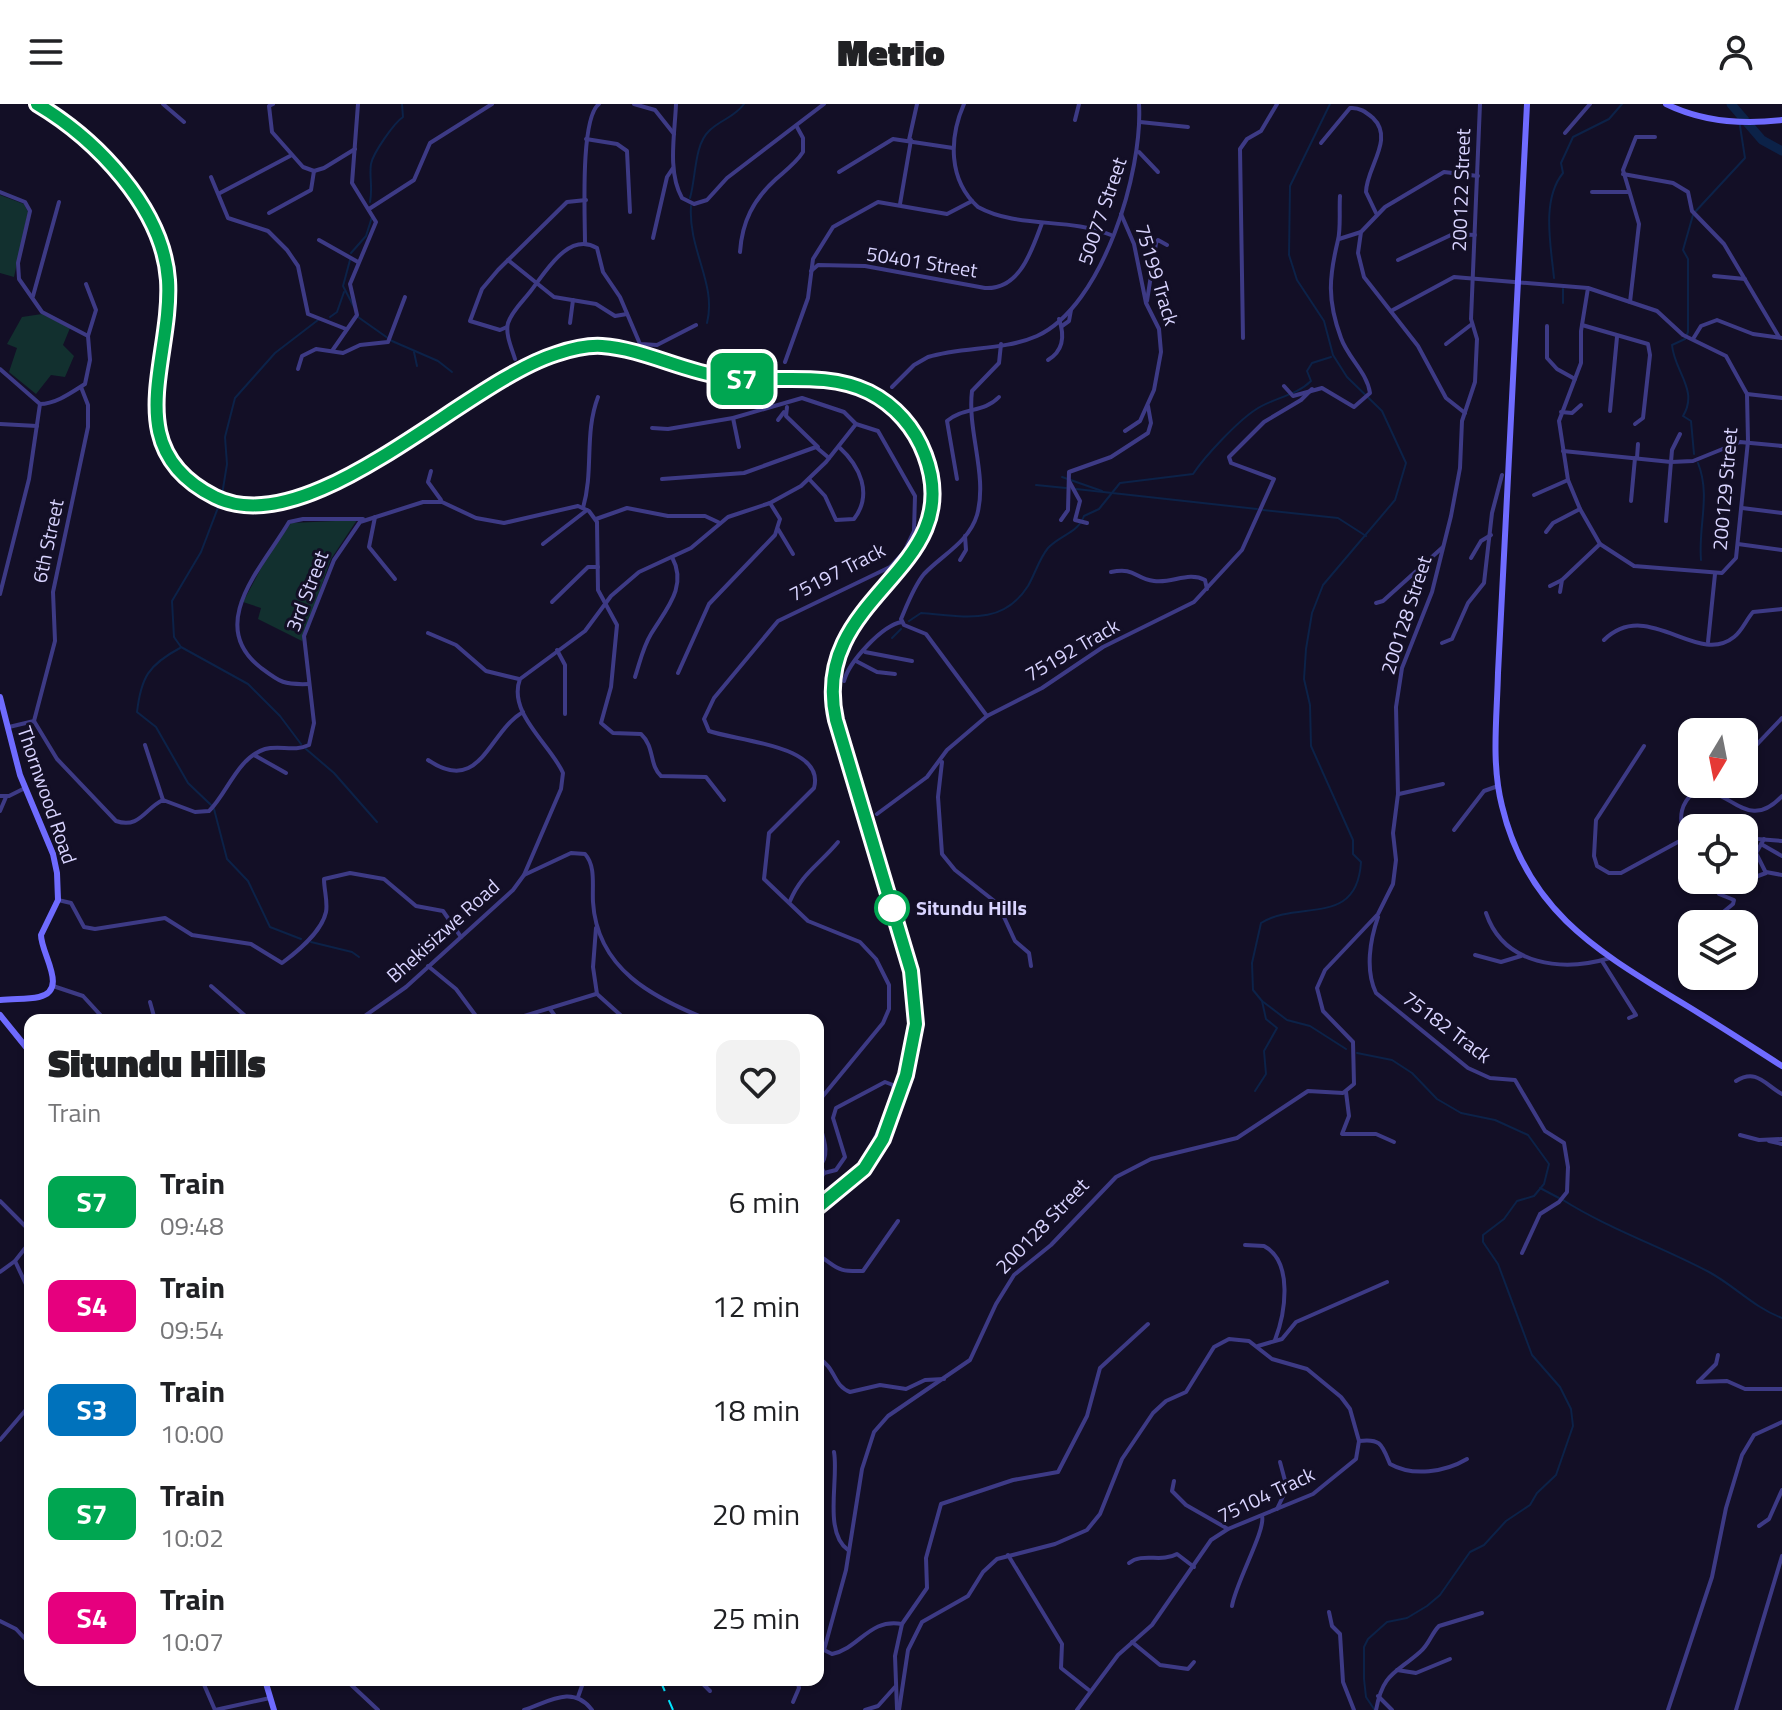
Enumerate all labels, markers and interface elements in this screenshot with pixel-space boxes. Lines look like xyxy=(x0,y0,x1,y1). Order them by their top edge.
text: Metrio xyxy=(837,25,945,80)
icon: menu xyxy=(24,30,68,74)
icon: person xyxy=(1714,30,1758,74)
street label: 200122 Street xyxy=(1443,128,1478,252)
street label: 50077 Street xyxy=(1069,153,1134,269)
street label: 75199 Track xyxy=(1127,220,1188,330)
street label: 50401 Street xyxy=(864,237,980,286)
line badge: S7 xyxy=(706,353,778,405)
text: S7 xyxy=(727,357,757,400)
street label: 200129 Street xyxy=(1704,426,1745,552)
street label: 6th Street xyxy=(24,496,72,586)
street label: 75197 Track xyxy=(783,534,891,609)
street label: 3rd Street xyxy=(277,546,336,636)
street label: 200128 Street xyxy=(1372,551,1439,678)
street label: 75192 Track xyxy=(1019,610,1125,689)
north arrow xyxy=(1678,718,1758,798)
map controls xyxy=(1678,718,1758,990)
street label: Thornwood Road xyxy=(9,722,86,868)
button: locate xyxy=(1678,814,1758,894)
street label: Bhekisizwe Road xyxy=(379,871,506,990)
marker: Situndu Hills xyxy=(875,891,909,925)
place label: Situndu Hills xyxy=(916,892,1027,923)
button: layers xyxy=(1678,910,1758,990)
street label: 75182 Track xyxy=(1396,983,1499,1071)
text: Situndu Hills xyxy=(48,1034,266,1092)
button: heart xyxy=(716,1040,800,1124)
text: Train xyxy=(48,1093,101,1132)
text: Train xyxy=(160,1160,225,1206)
street label: 200128 Street xyxy=(988,1171,1096,1281)
text: 6 min xyxy=(729,1179,800,1225)
text: S7 xyxy=(77,1180,107,1223)
text: 09:48 xyxy=(160,1206,224,1245)
text: Train xyxy=(160,1264,225,1310)
text: 12 min xyxy=(712,1283,800,1329)
text: S4 xyxy=(77,1284,107,1327)
text: 09:54 xyxy=(160,1310,224,1349)
text: Train xyxy=(160,1368,225,1414)
text: 18 min xyxy=(712,1387,800,1433)
text: S3 xyxy=(77,1388,107,1431)
text: 10:00 xyxy=(160,1414,224,1453)
street label: 75104 Track xyxy=(1212,1458,1320,1531)
text: Train xyxy=(160,1472,225,1518)
text: 20 min xyxy=(712,1491,800,1537)
text: S7 xyxy=(77,1492,107,1535)
text: 10:02 xyxy=(160,1518,224,1557)
text: Train xyxy=(160,1576,225,1622)
text: 25 min xyxy=(712,1595,800,1641)
text: S4 xyxy=(77,1596,107,1639)
text: 10:07 xyxy=(160,1622,224,1661)

